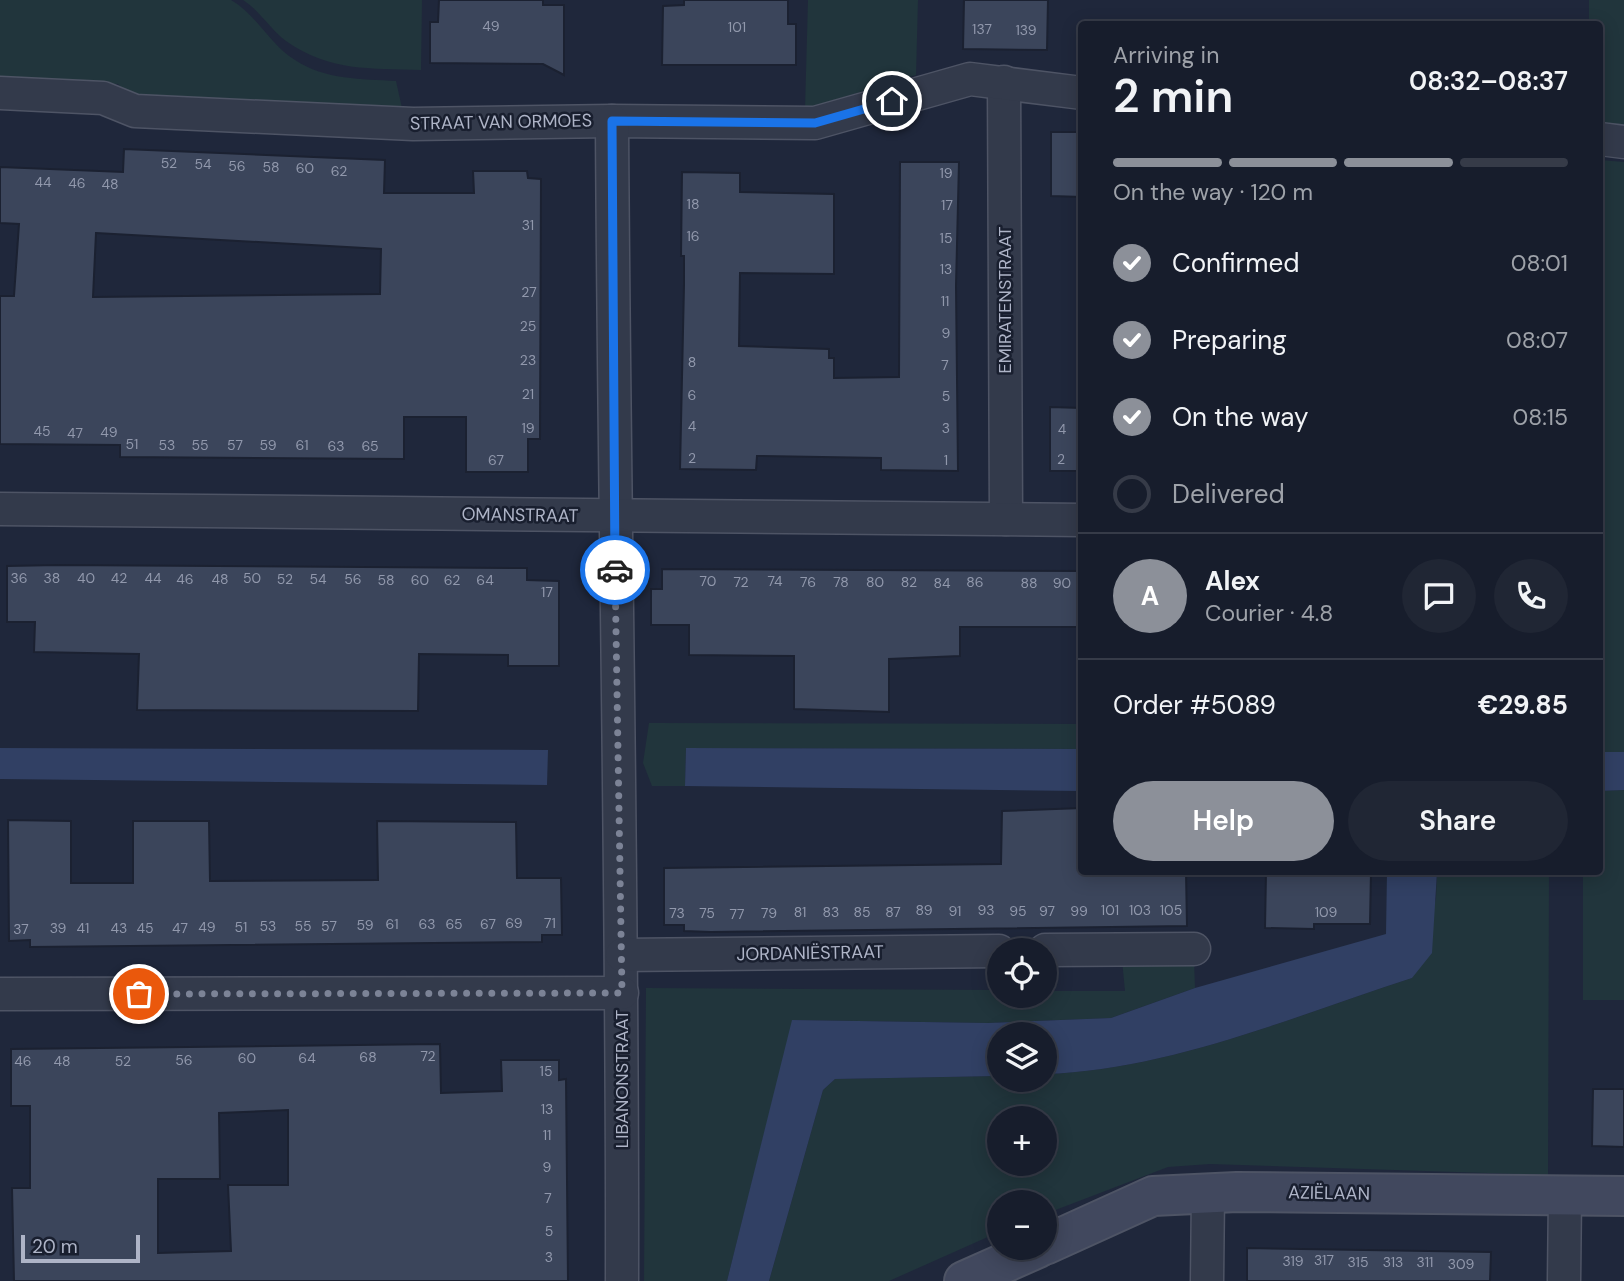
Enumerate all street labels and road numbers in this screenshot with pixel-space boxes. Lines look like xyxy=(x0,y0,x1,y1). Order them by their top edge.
street label: STRAAT VAN ORMOES xyxy=(410,108,592,136)
street label: EMIRATENSTRAAT xyxy=(993,227,1017,373)
street label: OMANSTRAAT xyxy=(461,502,579,528)
street label: JORDANIËSTRAAT xyxy=(736,940,884,966)
street label: LIBANONSTRAAT xyxy=(610,1010,634,1148)
street label: AZIËLAAN xyxy=(1288,1180,1370,1206)

